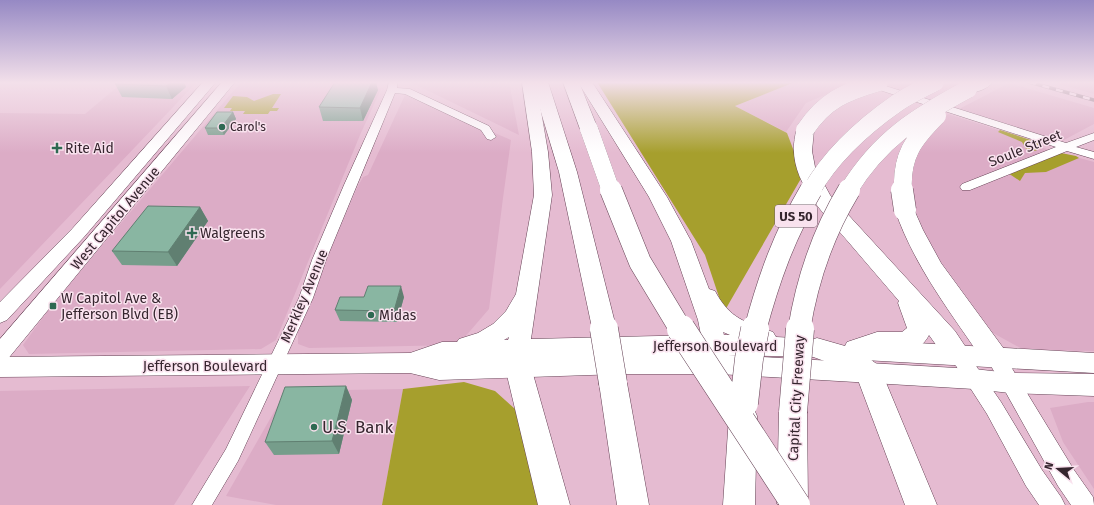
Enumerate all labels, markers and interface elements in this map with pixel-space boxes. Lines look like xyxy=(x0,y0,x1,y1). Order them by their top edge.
place label: Carol's xyxy=(230,120,266,134)
marker: Carol's xyxy=(217,122,227,132)
street label: Soule Street xyxy=(986,126,1065,171)
place label: Rite Aid xyxy=(65,140,114,157)
marker: Rite Aid xyxy=(52,143,62,153)
street label: West Capitol Avenue xyxy=(67,163,163,273)
road number: US 50 xyxy=(775,205,817,227)
place label: Walgreens xyxy=(200,225,265,242)
marker: Walgreens xyxy=(187,228,197,238)
street label: Merkley Avenue xyxy=(277,247,332,345)
place label: W Capitol Ave & Jefferson Blvd (EB) xyxy=(61,290,178,323)
marker: W Capitol Ave & Jefferson Blvd (EB) xyxy=(48,301,58,311)
place label: Midas xyxy=(379,307,417,324)
marker: Midas xyxy=(366,310,376,320)
street label: Capital City Freeway xyxy=(785,335,808,461)
street label: Jefferson Boulevard xyxy=(653,338,777,355)
street label: Jefferson Boulevard xyxy=(143,358,267,375)
place label: U.S. Bank xyxy=(322,417,394,438)
marker: U.S. Bank xyxy=(309,422,319,432)
north arrow xyxy=(1038,449,1078,489)
text: N xyxy=(1042,461,1056,472)

